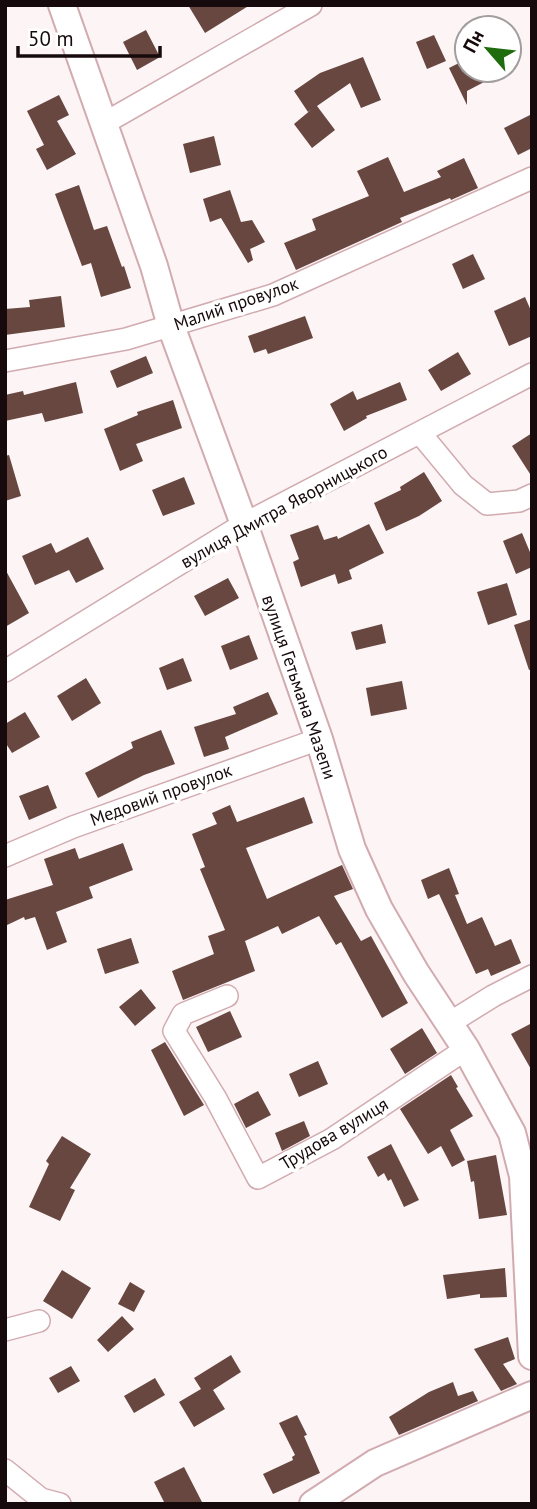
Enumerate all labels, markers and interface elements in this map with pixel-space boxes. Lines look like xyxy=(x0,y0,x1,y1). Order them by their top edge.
scale bar xyxy=(18,14,159,58)
north arrow xyxy=(453,14,523,84)
text: 50 m xyxy=(28,25,74,52)
text: Пн xyxy=(457,26,489,57)
street label: Малий провулок xyxy=(171,271,301,336)
street label: вулиця Дмитра Яворницького xyxy=(176,440,391,573)
street label: вулиця Гетьмана Мазепи xyxy=(257,592,342,782)
street label: Медовий провулок xyxy=(87,758,235,831)
street label: Трудова вулиця xyxy=(275,1092,392,1175)

